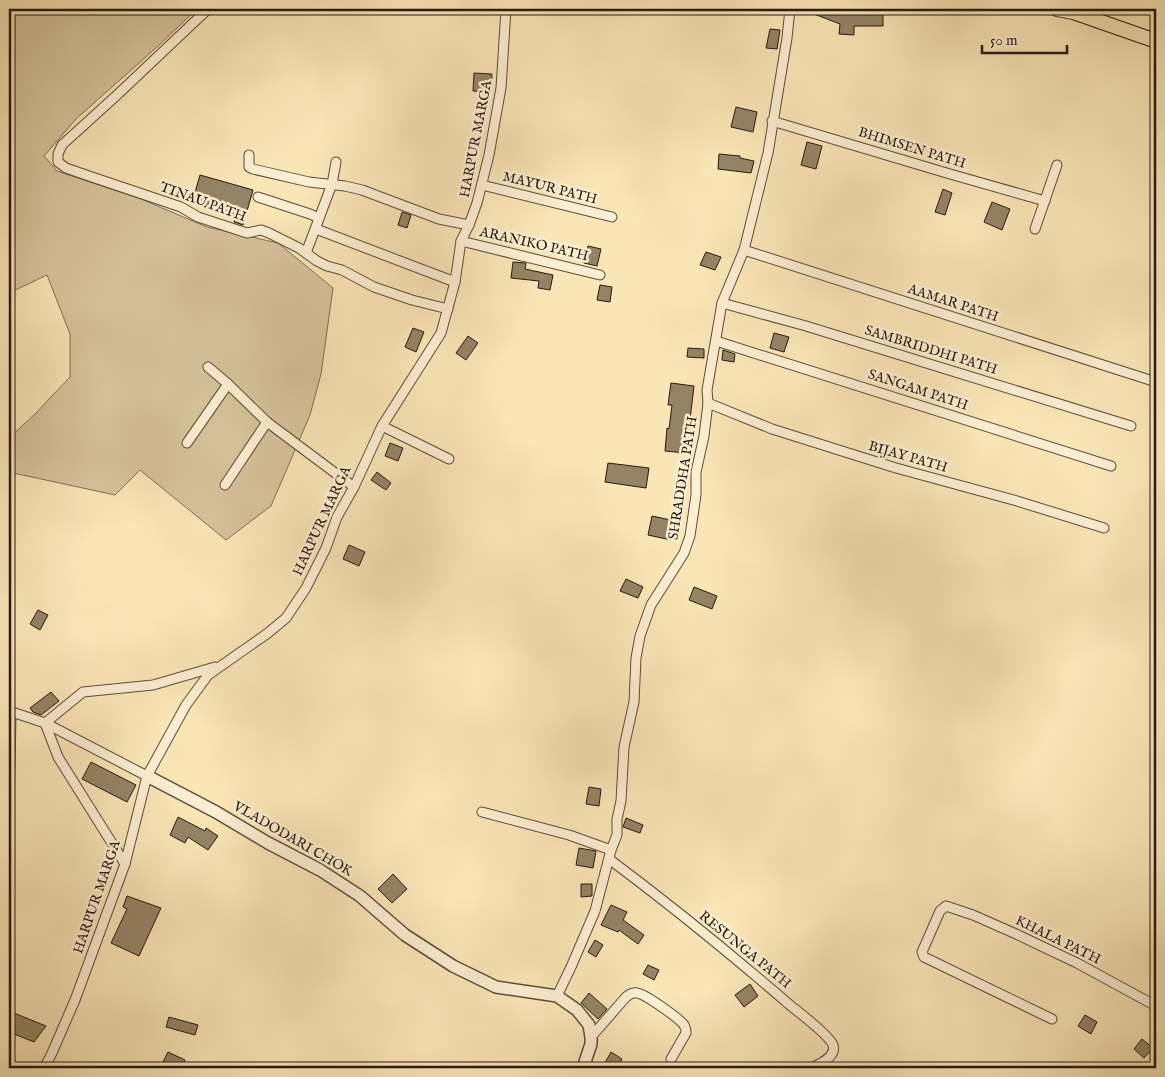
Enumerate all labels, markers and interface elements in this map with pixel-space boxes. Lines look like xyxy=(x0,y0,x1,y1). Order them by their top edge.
scale bar xyxy=(982,22,1068,54)
text: 50 m xyxy=(990,31,1018,50)
street label: HARPUR MARGA xyxy=(456,78,496,199)
street label: BHIMSEN PATH xyxy=(856,123,968,173)
street label: MAYUR PATH xyxy=(501,168,599,208)
street label: TINAU PATH xyxy=(157,178,249,226)
street label: ARANIKO PATH xyxy=(477,222,590,265)
street label: AAMAR PATH xyxy=(904,280,1001,326)
street label: SAMBRIDDHI PATH xyxy=(862,321,1000,379)
street label: SANGAM PATH xyxy=(866,365,970,415)
street label: SHRADDHA PATH xyxy=(664,415,702,541)
street label: BIJAY PATH xyxy=(866,437,950,477)
street label: HARPUR MARGA xyxy=(289,463,356,579)
street label: VLADODARI CHOK xyxy=(229,797,357,881)
street label: HARPUR MARGA xyxy=(69,837,125,956)
street label: RESUNGA PATH xyxy=(695,907,795,993)
street label: KHALA PATH xyxy=(1012,911,1104,969)

